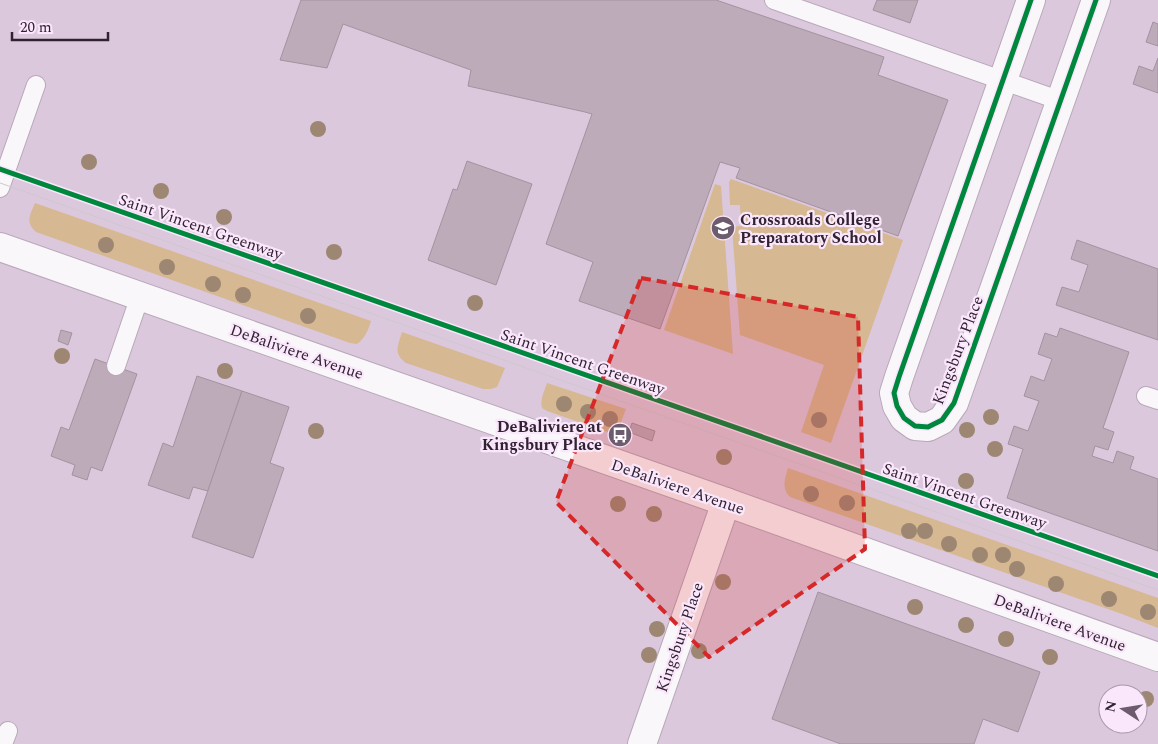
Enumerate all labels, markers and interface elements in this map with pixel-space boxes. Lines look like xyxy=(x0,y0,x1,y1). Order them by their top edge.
scale bar xyxy=(12,10,109,42)
text: 20 m xyxy=(20,16,52,39)
street label: Saint Vincent Greenway xyxy=(115,188,287,267)
place label: Crossroads College Preparatory School xyxy=(740,208,882,250)
school or university icon: Crossroads College Preparatory School xyxy=(710,215,736,241)
street label: Kingsbury Place xyxy=(926,292,990,408)
street label: DeBaliviere Avenue xyxy=(227,318,367,386)
street label: Saint Vincent Greenway xyxy=(497,323,669,402)
place label: DeBaliviere at Kingsbury Place xyxy=(482,415,602,457)
bus stop icon: DeBaliviere at Kingsbury Place xyxy=(607,422,633,448)
street label: DeBaliviere Avenue xyxy=(608,453,748,521)
street label: Saint Vincent Greenway xyxy=(879,457,1051,536)
street label: Kingsbury Place xyxy=(650,579,710,696)
street label: DeBaliviere Avenue xyxy=(990,588,1129,658)
north arrow xyxy=(1098,684,1148,734)
text: N xyxy=(1099,699,1122,714)

